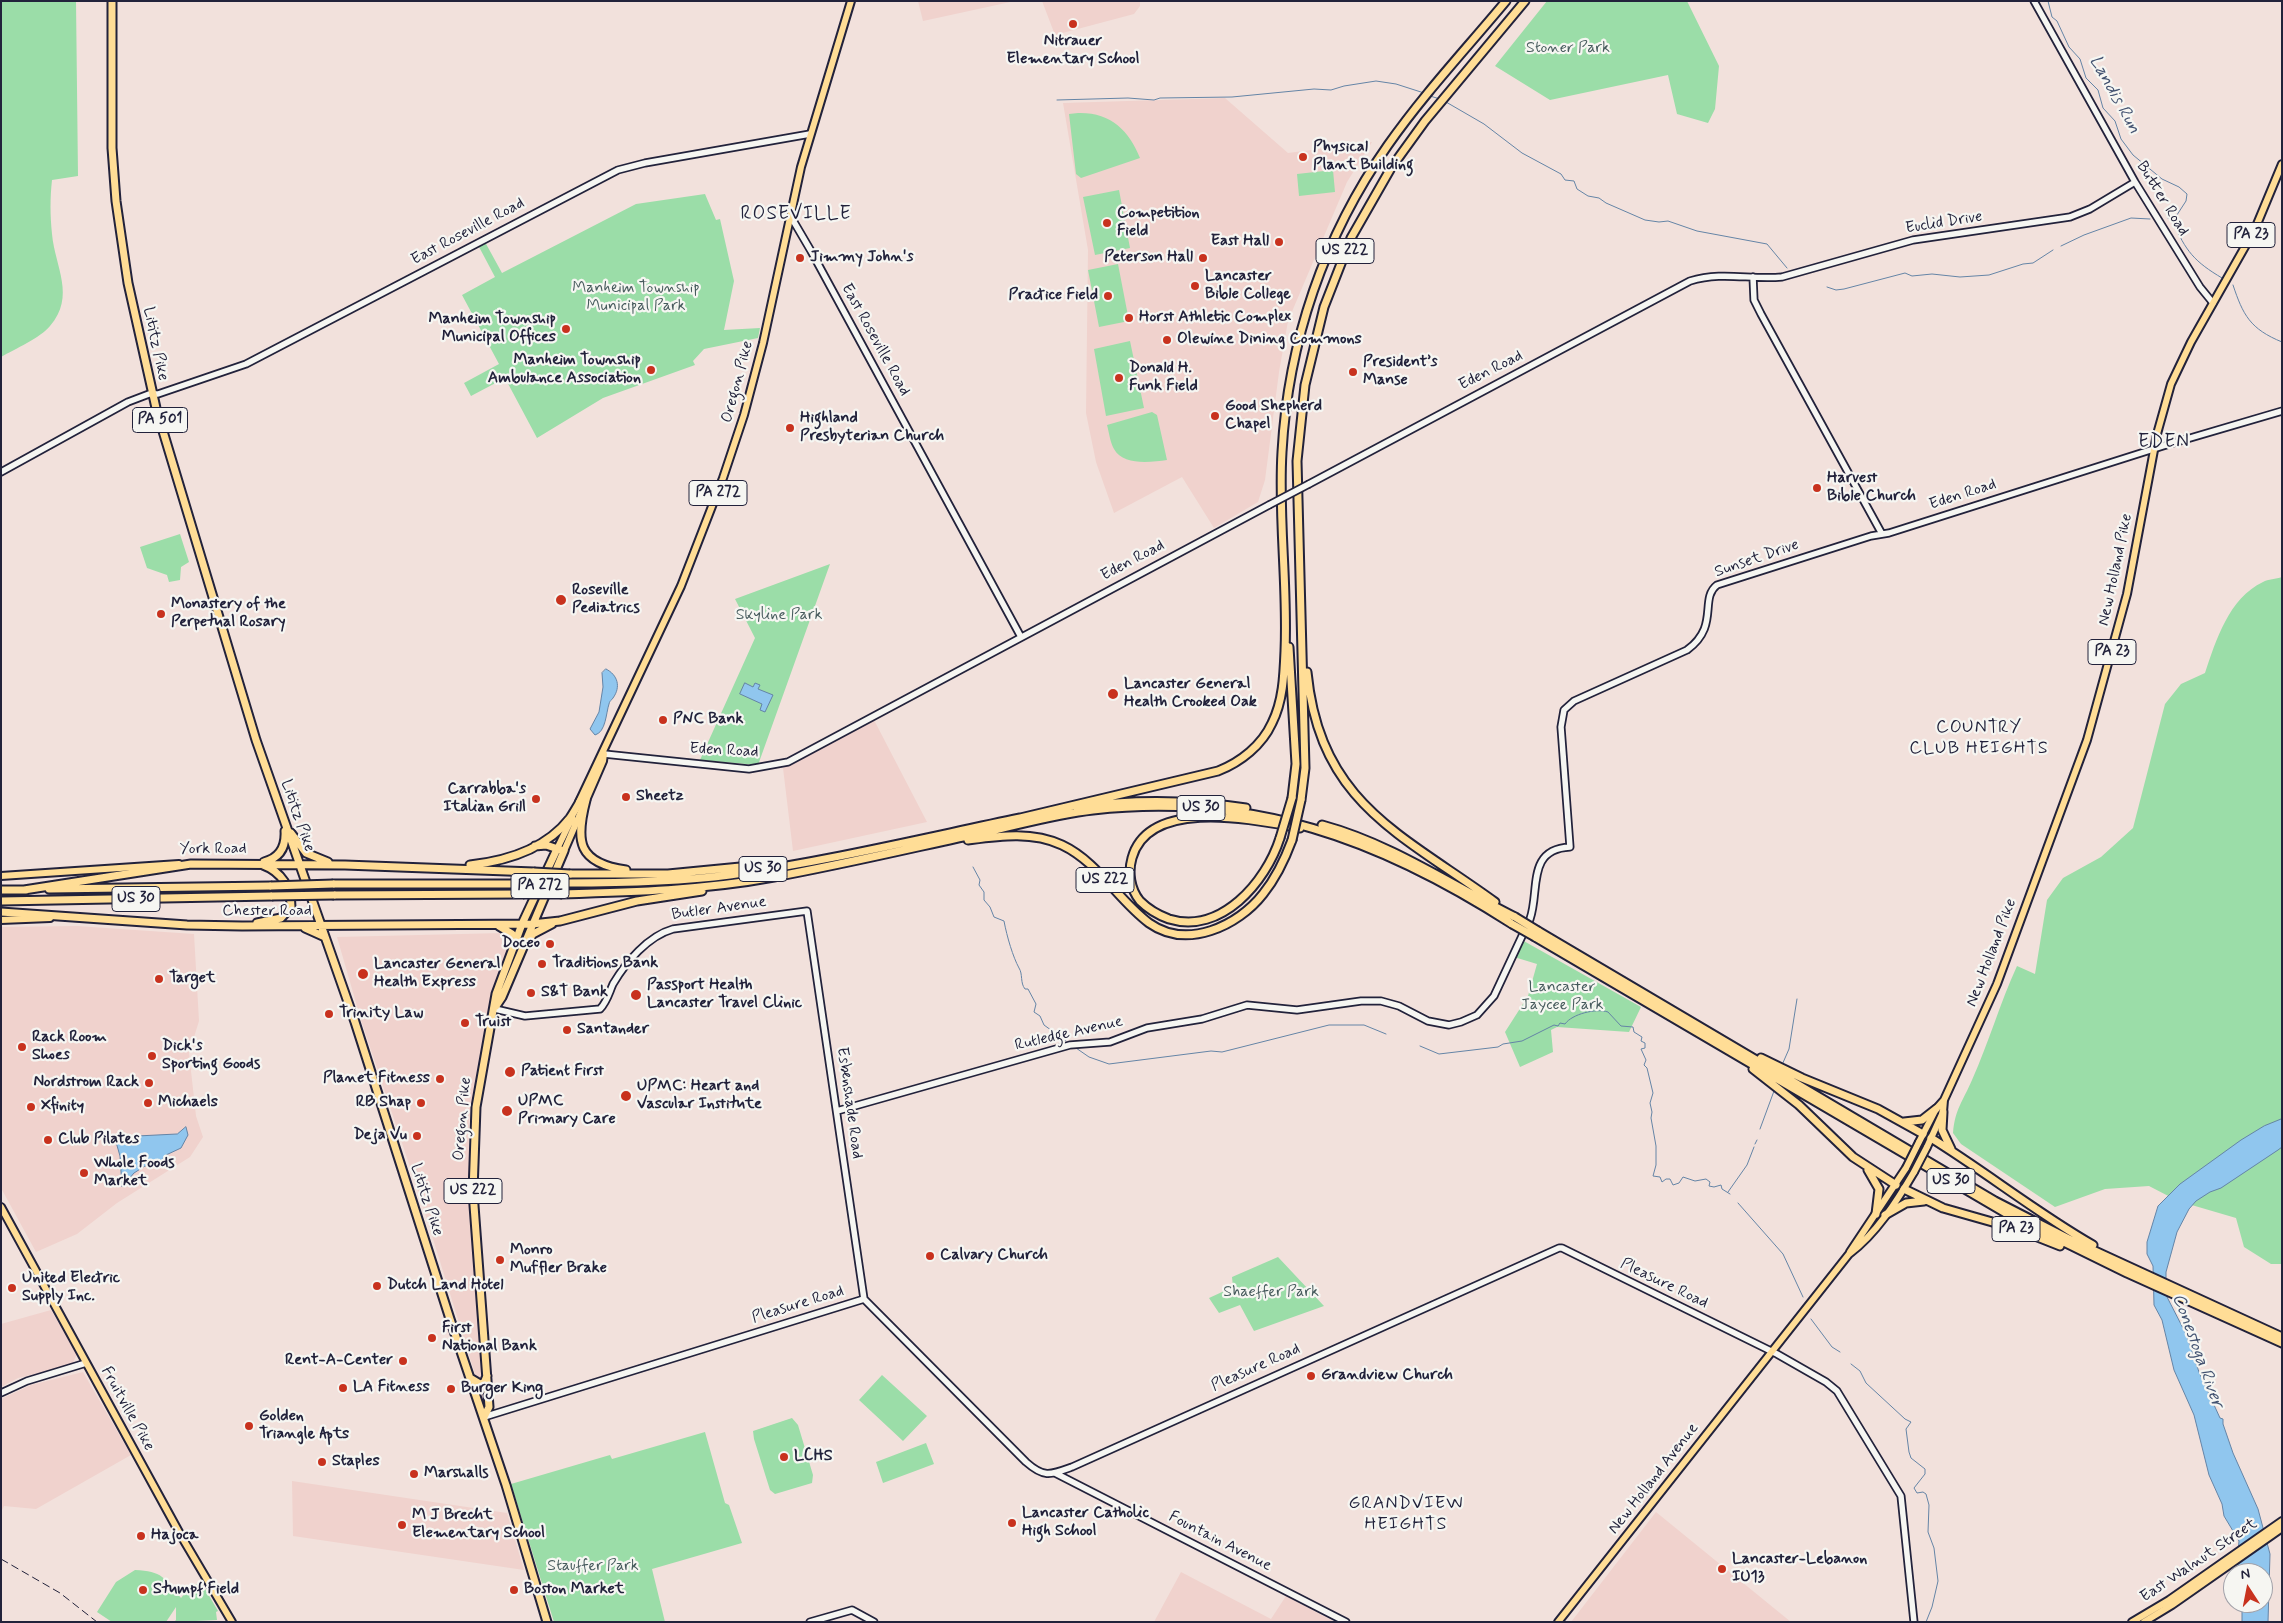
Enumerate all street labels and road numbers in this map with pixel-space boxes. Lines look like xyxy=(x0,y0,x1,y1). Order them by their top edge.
street label: Butter Road xyxy=(2131,158,2193,240)
street label: East Roseville Road xyxy=(408,194,528,270)
street label: Euclid Drive xyxy=(1904,207,1984,239)
road number: PA 23 xyxy=(2227,222,2275,248)
road number: US 222 xyxy=(1316,238,1374,264)
street label: East Roseville Road xyxy=(836,280,914,400)
street label: Lititz Pike xyxy=(138,305,172,383)
street label: Oregon Pike xyxy=(718,339,758,425)
street label: Eden Road xyxy=(1456,347,1526,395)
road number: PA 501 xyxy=(132,408,188,432)
street label: Eden Road xyxy=(1927,475,1999,515)
road number: PA 272 xyxy=(689,480,747,506)
street label: New Holland Pike xyxy=(2095,512,2137,628)
street label: Eden Road xyxy=(1098,536,1168,586)
street label: Sunset Drive xyxy=(1712,536,1802,582)
road number: PA 23 xyxy=(2088,640,2136,664)
street label: Eden Road xyxy=(689,740,759,762)
street label: Lititz Pike xyxy=(276,777,318,855)
road number: US 30 xyxy=(1177,796,1225,820)
street label: York Road xyxy=(179,840,247,860)
road number: US 30 xyxy=(739,856,787,882)
road number: US 222 xyxy=(1076,868,1134,892)
road number: PA 272 xyxy=(511,874,569,898)
road number: US 30 xyxy=(112,886,160,912)
street label: Butler Avenue xyxy=(670,893,768,925)
street label: New Holland Pike xyxy=(1963,896,2021,1010)
street label: Chester Road xyxy=(222,902,312,922)
street label: Rutledge Avenue xyxy=(1013,1012,1125,1056)
street label: Esbenshade Road xyxy=(832,1046,866,1160)
street label: Oregon Pike xyxy=(450,1076,476,1162)
street label: Lititz Pike xyxy=(405,1161,447,1239)
road number: US 30 xyxy=(1927,1168,1975,1194)
road number: US 222 xyxy=(444,1178,502,1204)
road number: PA 23 xyxy=(1992,1216,2040,1242)
street label: Pleasure Road xyxy=(1617,1254,1711,1314)
street label: Pleasure Road xyxy=(750,1282,846,1328)
street label: Pleasure Road xyxy=(1209,1340,1303,1396)
street label: Fruitville Pike xyxy=(96,1364,158,1454)
street label: New Holland Avenue xyxy=(1605,1420,1703,1538)
street label: Fountain Avenue xyxy=(1165,1508,1275,1576)
street label: East Walnut Street xyxy=(2137,1515,2261,1607)

